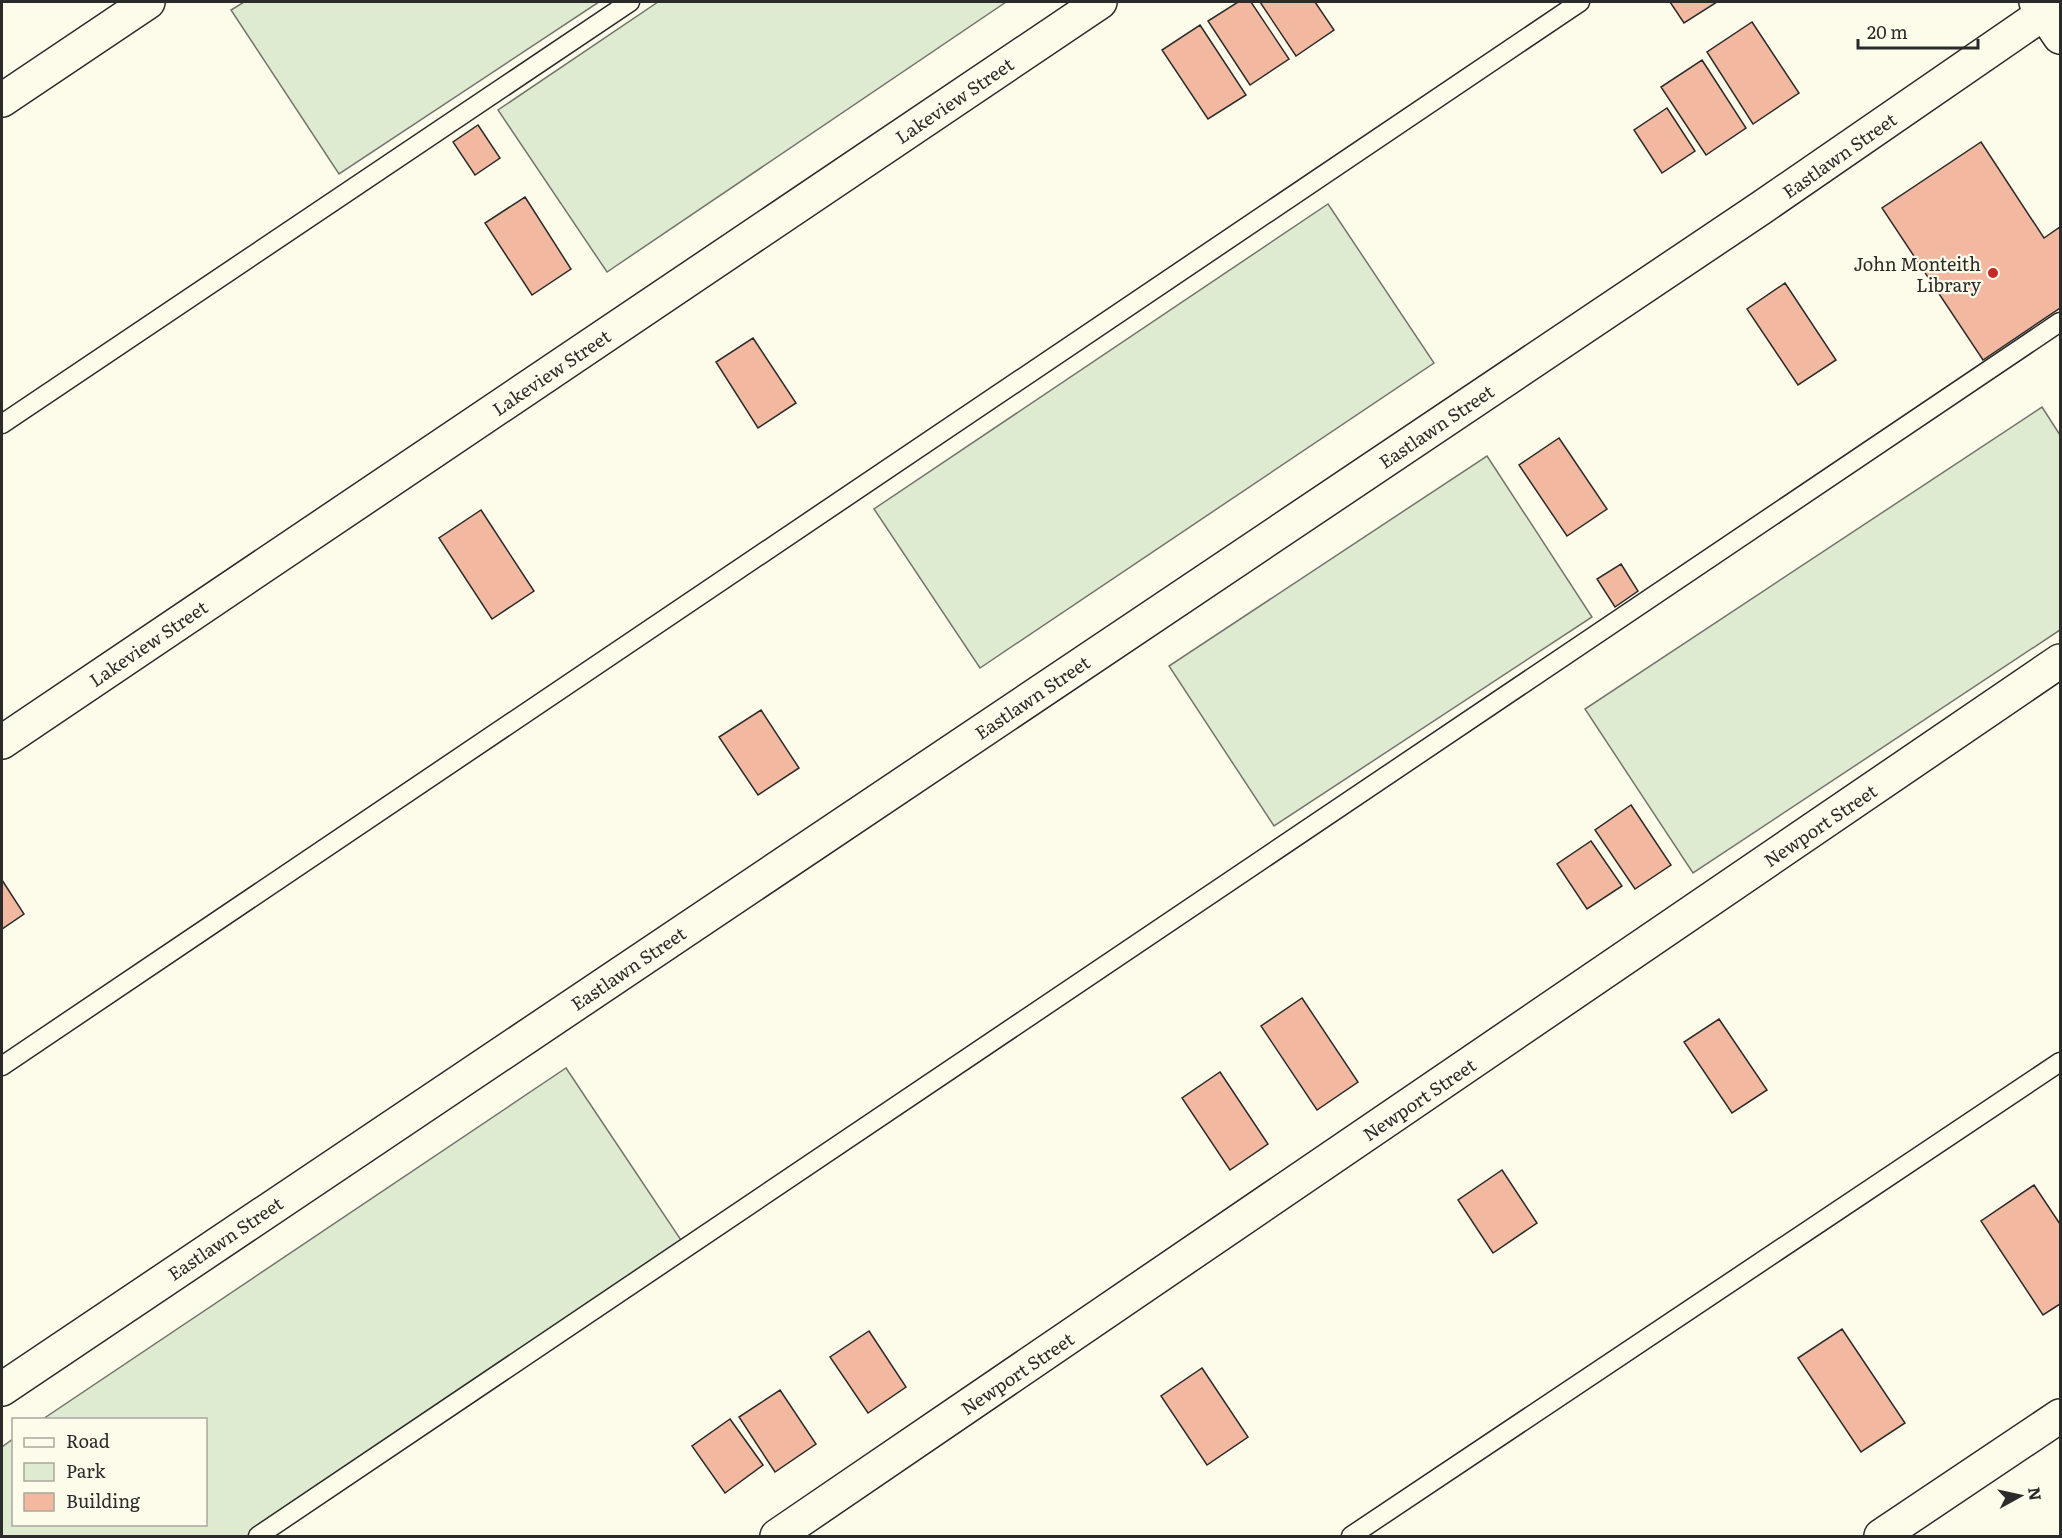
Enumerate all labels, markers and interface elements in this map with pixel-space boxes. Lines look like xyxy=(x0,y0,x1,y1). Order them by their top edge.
scale bar xyxy=(1858,12,1978,50)
text: 20 m xyxy=(1867,18,1908,45)
street label: Lakeview Street xyxy=(889,50,1019,150)
street label: Eastlawn Street xyxy=(1776,105,1902,204)
place label: John Monteith Library xyxy=(1854,250,1982,298)
marker: John Monteith Library xyxy=(1986,266,2000,280)
street label: Lakeview Street xyxy=(486,322,616,422)
street label: Eastlawn Street xyxy=(1373,377,1500,475)
street label: Lakeview Street xyxy=(83,593,213,693)
street label: Eastlawn Street xyxy=(969,648,1096,746)
street label: Newport Street xyxy=(1758,777,1883,873)
street label: Eastlawn Street xyxy=(565,919,692,1017)
street label: Newport Street xyxy=(1357,1051,1482,1147)
street label: Eastlawn Street xyxy=(162,1189,289,1287)
street label: Newport Street xyxy=(955,1325,1080,1421)
legend xyxy=(12,1418,207,1526)
text: Road xyxy=(66,1427,110,1454)
text: Park xyxy=(66,1457,107,1484)
north arrow xyxy=(1990,1466,2050,1526)
text: N xyxy=(2023,1485,2049,1502)
text: Building xyxy=(66,1487,141,1514)

